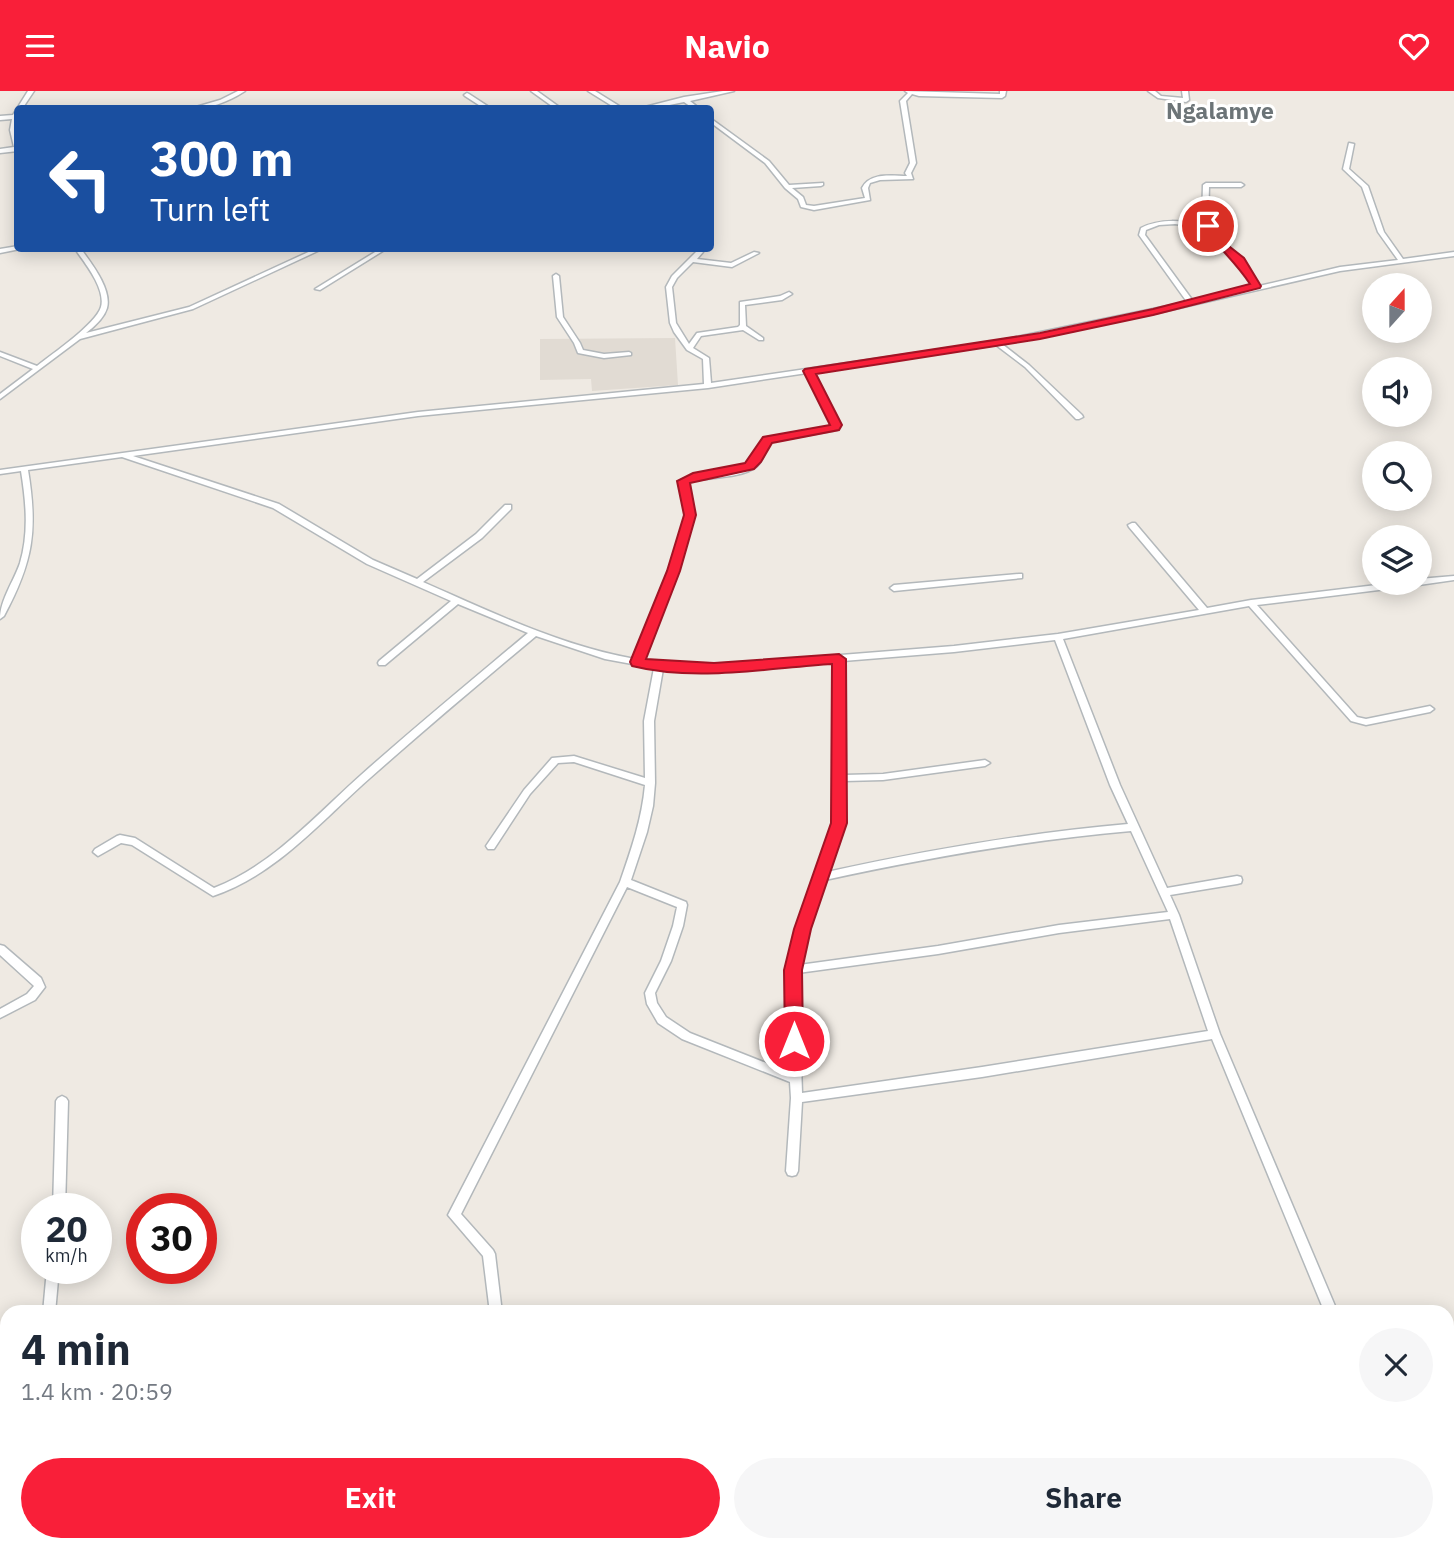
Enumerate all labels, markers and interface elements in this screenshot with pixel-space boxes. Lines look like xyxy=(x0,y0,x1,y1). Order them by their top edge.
text: Navio xyxy=(684,25,770,67)
icon: menu xyxy=(21,27,59,65)
icon: heart xyxy=(1395,27,1433,65)
district label: Ngalamye xyxy=(1166,95,1274,125)
text: 300 m xyxy=(150,126,294,189)
icon: left xyxy=(35,133,126,224)
text: Turn left xyxy=(150,188,270,230)
pin xyxy=(1178,196,1238,256)
icon: arrive xyxy=(1189,207,1227,245)
north arrow xyxy=(1362,273,1432,343)
map controls xyxy=(1362,273,1432,595)
button: sound xyxy=(1362,357,1432,427)
button: search xyxy=(1362,441,1432,511)
button: layers xyxy=(1362,525,1432,595)
position arrow xyxy=(757,1004,831,1078)
speed limit sign: 30 xyxy=(126,1193,217,1284)
text: 20 xyxy=(45,1206,88,1252)
text: km/h xyxy=(45,1244,88,1267)
text: 4 min xyxy=(21,1322,131,1377)
button: close xyxy=(1359,1328,1433,1402)
text: 1.4 km · 20:59 xyxy=(21,1376,173,1406)
button: Exit xyxy=(21,1458,720,1538)
button: Share xyxy=(734,1458,1433,1538)

